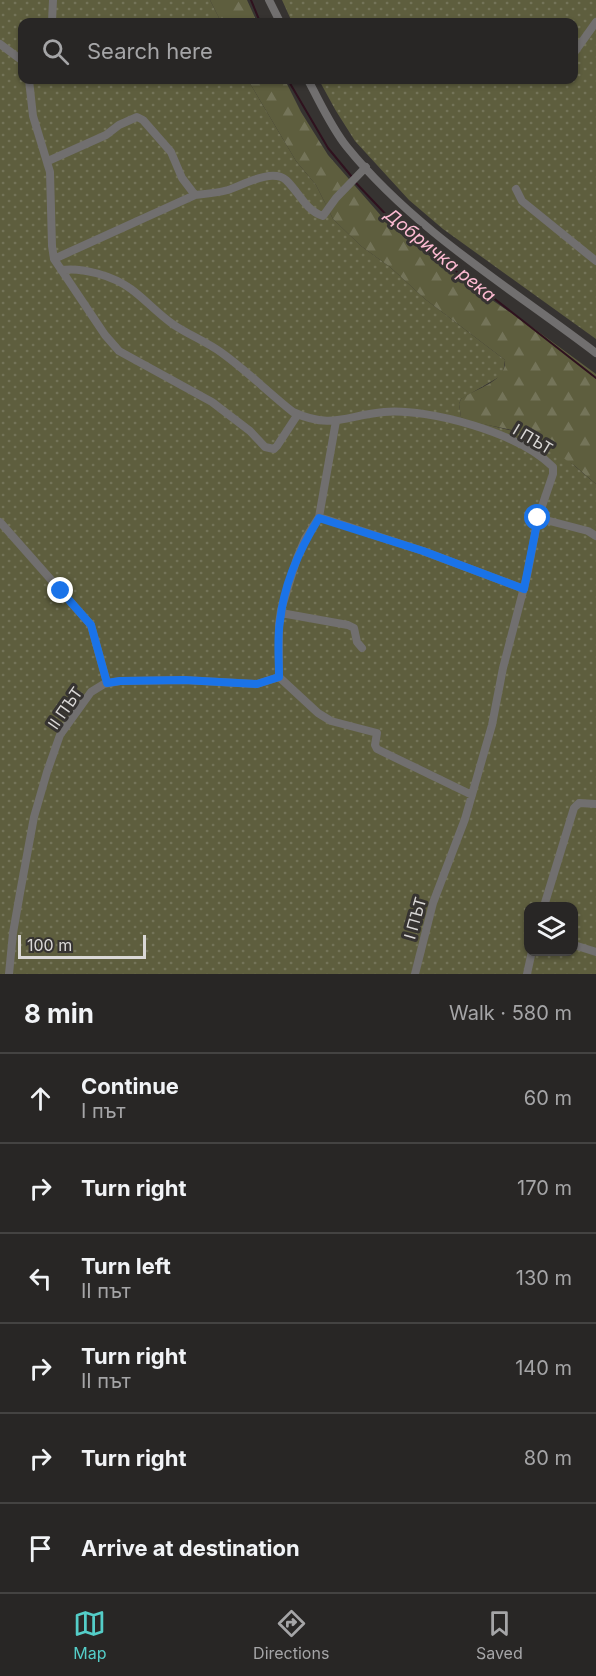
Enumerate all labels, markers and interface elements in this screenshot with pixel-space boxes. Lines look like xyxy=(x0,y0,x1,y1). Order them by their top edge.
search box xyxy=(18,18,578,84)
icon: search xyxy=(39,35,72,68)
text: Search here xyxy=(87,38,213,64)
water label: Добричка река xyxy=(380,203,500,306)
street label: І ПЪТ xyxy=(509,419,557,459)
route start xyxy=(524,504,550,530)
route end xyxy=(47,577,73,603)
street label: ІІ ПЪТ xyxy=(43,683,87,733)
street label: І ПЪТ xyxy=(399,895,431,941)
map controls xyxy=(524,902,578,956)
button: layers xyxy=(524,902,578,956)
scale bar xyxy=(18,932,146,959)
text: 100 m xyxy=(27,935,72,955)
text: 8 min xyxy=(24,998,94,1029)
text: Walk · 580 m xyxy=(449,1001,572,1025)
text: Continue xyxy=(81,1073,179,1099)
icon: ahead xyxy=(24,1082,57,1115)
text: 60 m xyxy=(524,1086,572,1110)
text: І път xyxy=(81,1099,126,1123)
icon: right xyxy=(24,1172,57,1205)
text: Turn right xyxy=(81,1175,187,1201)
text: 170 m xyxy=(517,1176,572,1200)
text: Turn left xyxy=(81,1253,171,1279)
icon: left xyxy=(24,1262,57,1295)
text: 130 m xyxy=(516,1266,572,1290)
text: ІІ път xyxy=(81,1279,131,1303)
text: Turn right xyxy=(81,1343,187,1369)
icon: right xyxy=(24,1352,57,1385)
text: 140 m xyxy=(515,1356,572,1380)
text: ІІ път xyxy=(81,1369,131,1393)
icon: right xyxy=(24,1442,57,1475)
text: Turn right xyxy=(81,1445,187,1471)
text: 80 m xyxy=(524,1446,572,1470)
icon: arrive xyxy=(24,1532,57,1565)
text: Arrive at destination xyxy=(81,1535,300,1561)
tab: Map xyxy=(73,1607,107,1663)
tab: Directions xyxy=(253,1607,329,1663)
tab: Saved xyxy=(476,1607,523,1663)

